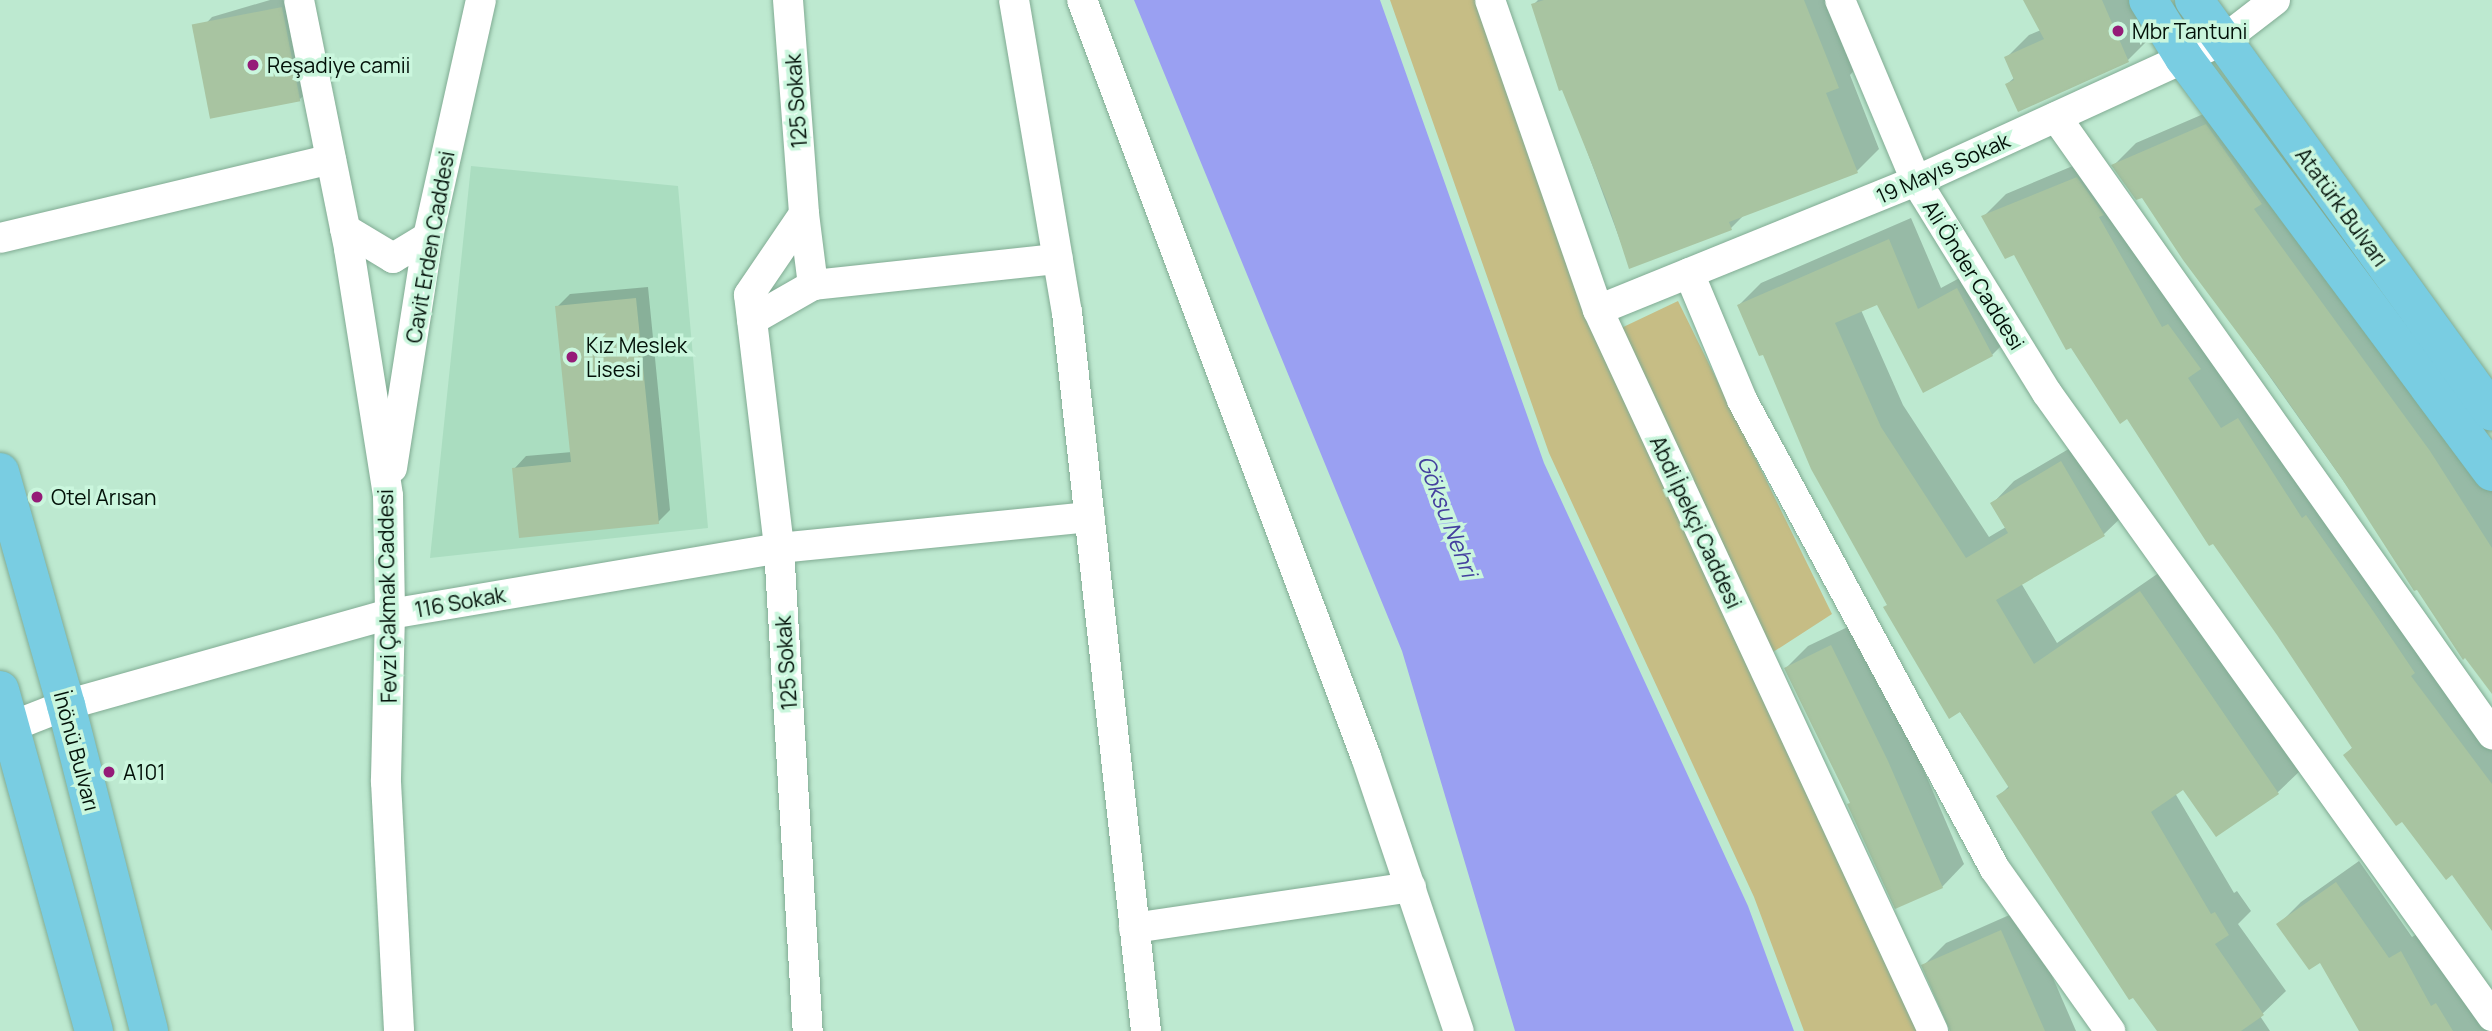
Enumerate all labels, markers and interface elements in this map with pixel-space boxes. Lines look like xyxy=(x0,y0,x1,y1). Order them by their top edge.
place label: Mbr Tantuni xyxy=(2132,18,2247,44)
marker: Mbr Tantuni xyxy=(2110,23,2126,39)
place label: Reşadiye camii xyxy=(267,52,411,78)
street label: 125 Sokak xyxy=(780,53,812,149)
marker: Reşadiye camii xyxy=(245,57,261,73)
street label: 19 Mayıs Sokak xyxy=(1872,127,2014,209)
street label: Atatürk Bulvarı xyxy=(2291,143,2393,271)
street label: Cavit Erden Caddesi xyxy=(401,149,459,345)
street label: Ali Önder Caddesi xyxy=(1918,196,2030,354)
place label: Kız Meslek Lisesi xyxy=(586,332,687,382)
marker: Kız Meslek Lisesi xyxy=(564,349,580,365)
street label: Abdi İpekçi Caddesi xyxy=(1645,432,1747,612)
water label: Göksu Nehri xyxy=(1412,451,1484,581)
place label: Otel Arısan xyxy=(51,484,157,510)
marker: Otel Arısan xyxy=(29,489,45,505)
street label: Fevzi Çakmak Caddesi xyxy=(373,489,401,703)
street label: 116 Sokak xyxy=(413,582,507,622)
street label: 125 Sokak xyxy=(770,615,802,711)
street label: İnönü Bulvarı xyxy=(49,688,105,814)
place label: A101 xyxy=(123,759,165,785)
marker: A101 xyxy=(101,764,117,780)

